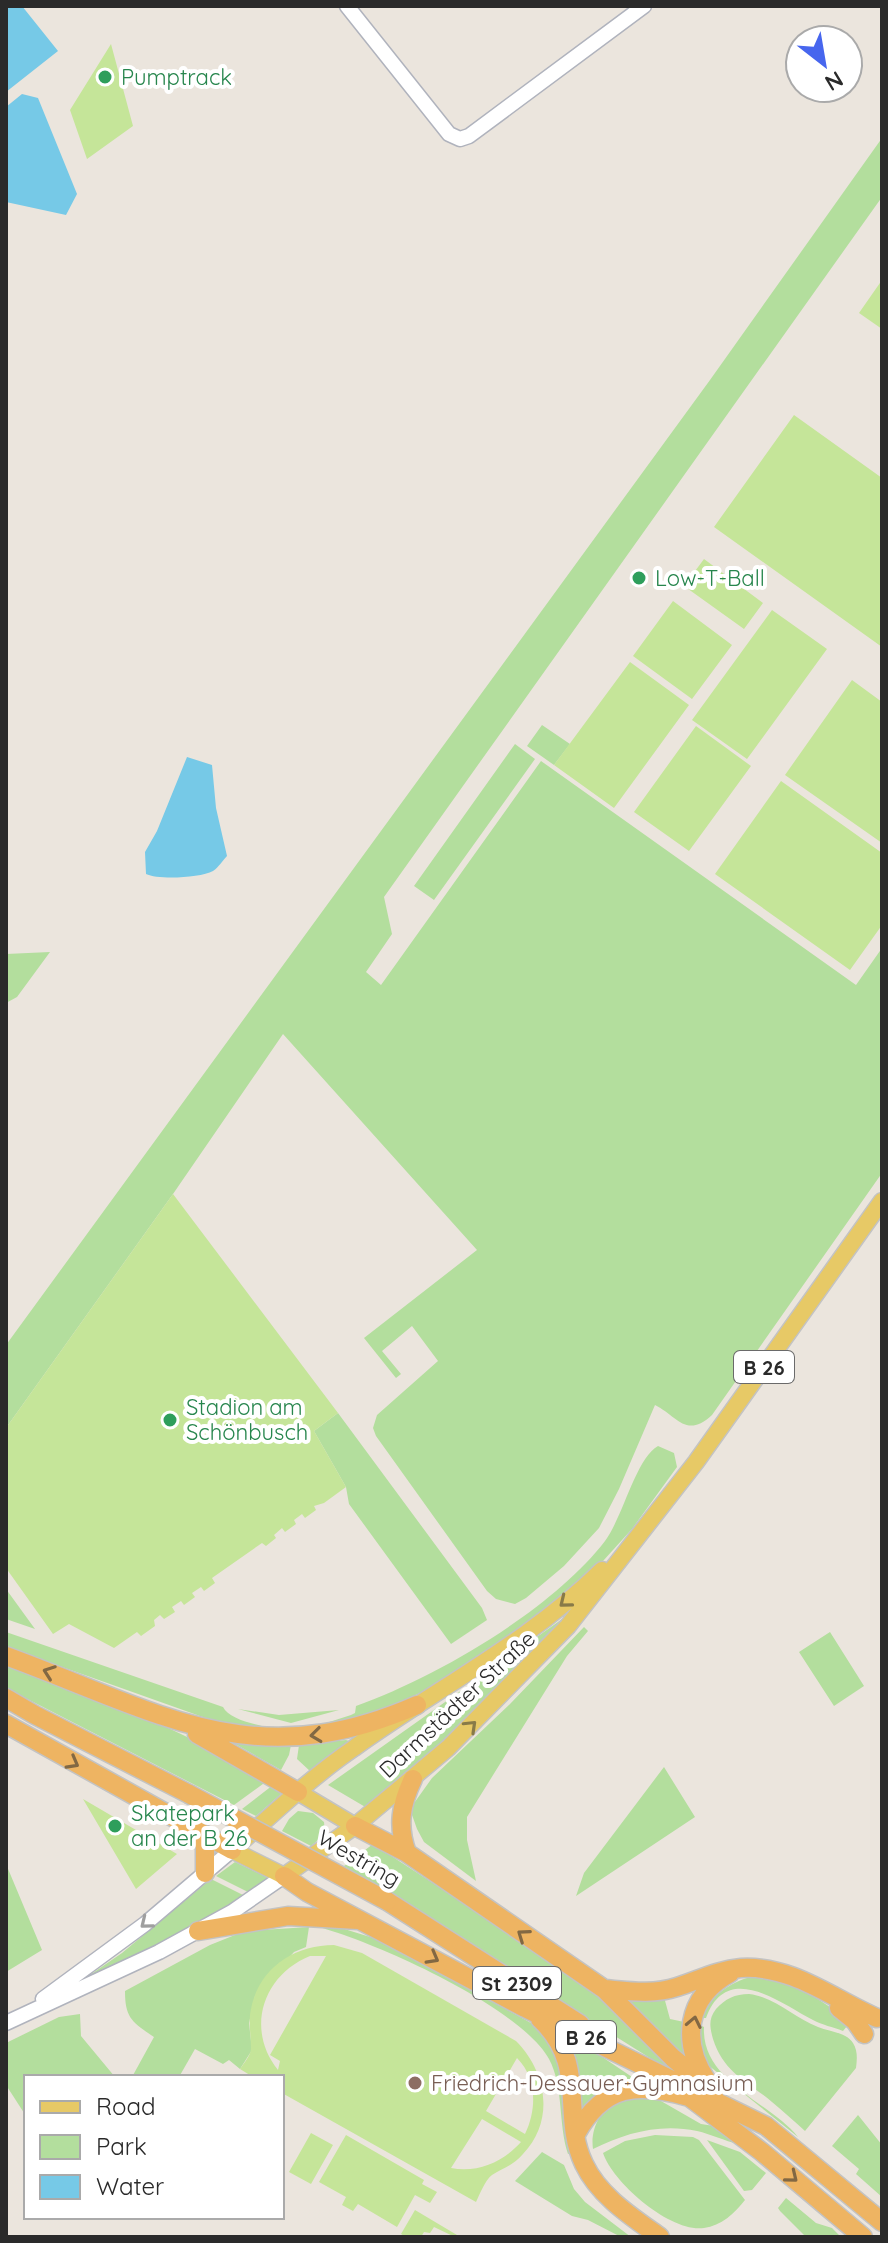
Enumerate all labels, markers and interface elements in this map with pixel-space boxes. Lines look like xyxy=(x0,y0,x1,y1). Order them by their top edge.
north arrow xyxy=(784,24,864,104)
place label: Pumptrack xyxy=(121,63,232,91)
text: N xyxy=(820,65,848,97)
marker: Pumptrack xyxy=(96,68,114,86)
place label: Low-T-Ball xyxy=(655,564,765,592)
marker: Low-T-Ball xyxy=(630,569,648,587)
road number: B 26 xyxy=(734,1351,794,1383)
place label: Stadion am Schönbusch xyxy=(186,1393,308,1446)
marker: Stadion am Schönbusch xyxy=(161,1411,179,1429)
one-way arrow xyxy=(560,1592,574,1607)
street label: Darmstädter Straße xyxy=(373,1624,541,1784)
one-way arrow xyxy=(43,1665,57,1682)
one-way arrow xyxy=(462,1721,476,1736)
one-way arrow xyxy=(309,1726,323,1743)
one-way arrow xyxy=(65,1754,80,1769)
place label: Skatepark an der B 26 xyxy=(131,1799,248,1852)
marker: Skatepark an der B 26 xyxy=(106,1817,124,1835)
street label: Westring xyxy=(313,1823,405,1893)
one-way arrow xyxy=(141,1913,155,1928)
one-way arrow xyxy=(517,1930,531,1945)
one-way arrow xyxy=(425,1948,439,1964)
road number: St 2309 xyxy=(473,1967,561,1999)
one-way arrow xyxy=(685,2016,702,2030)
road number: B 26 xyxy=(556,2021,616,2053)
place label: Friedrich-Dessauer-Gymnasium xyxy=(431,2069,754,2097)
marker: Friedrich-Dessauer-Gymnasium xyxy=(406,2074,424,2092)
legend xyxy=(24,2075,284,2219)
text: Road xyxy=(96,2091,156,2121)
text: Park xyxy=(96,2131,147,2161)
one-way arrow xyxy=(783,2167,797,2182)
text: Water xyxy=(96,2171,164,2201)

